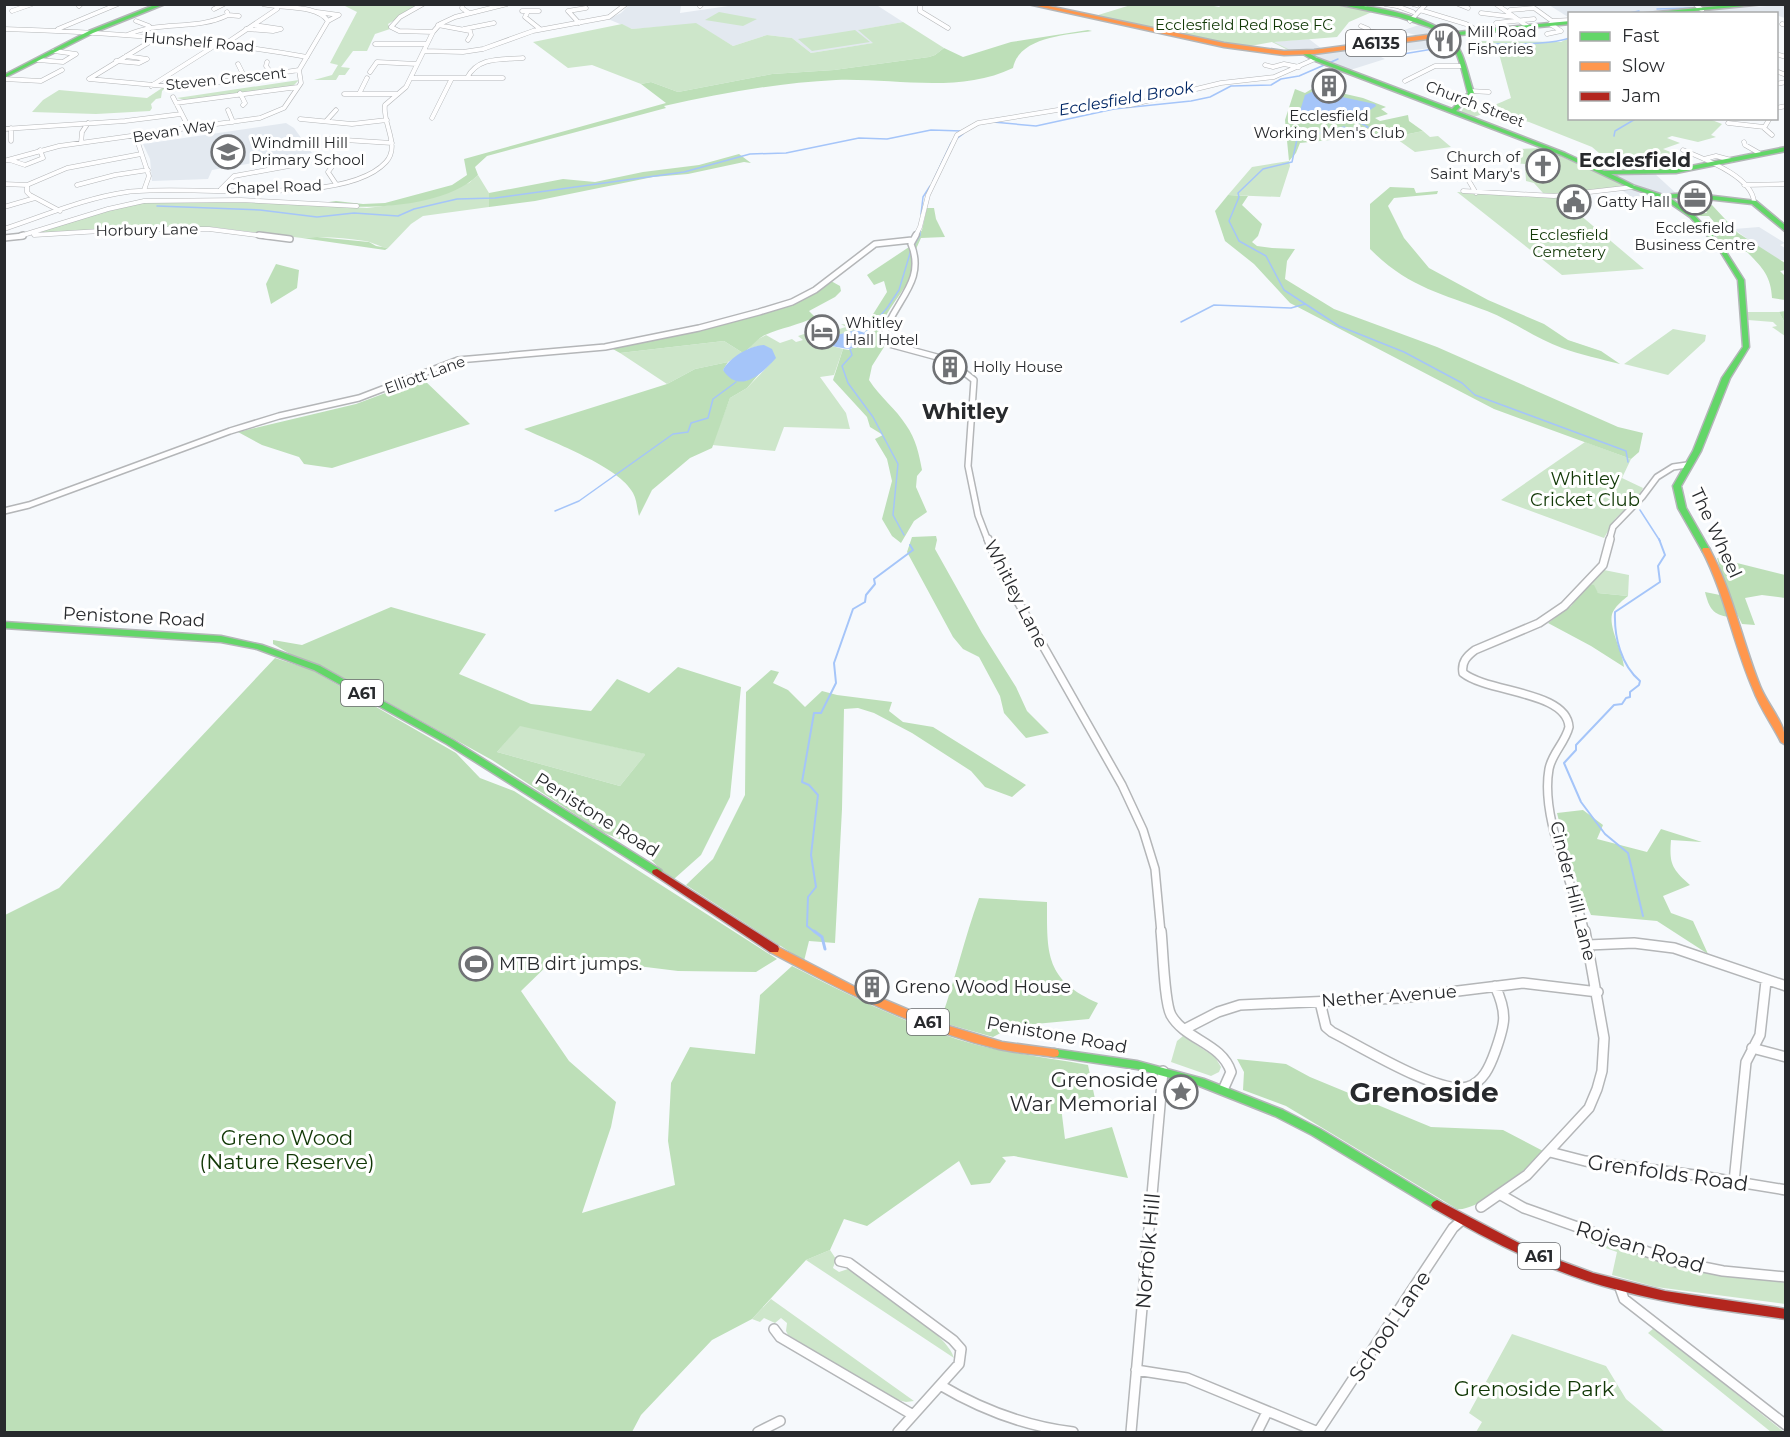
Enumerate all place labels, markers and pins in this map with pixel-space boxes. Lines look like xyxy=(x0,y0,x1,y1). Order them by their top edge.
place label: Mill Road Fisheries xyxy=(1467,22,1537,58)
restaurant icon: Mill Road Fisheries xyxy=(1426,23,1462,59)
building icon: Ecclesfield Working Men's Club xyxy=(1311,68,1347,104)
place label: Ecclesfield Working Men's Club xyxy=(1253,106,1405,142)
place label: Windmill Hill Primary School xyxy=(251,133,365,169)
school or university icon: Windmill Hill Primary School xyxy=(210,134,246,170)
place label: Church of Saint Mary's xyxy=(1430,147,1521,183)
church icon: Church of Saint Mary's xyxy=(1525,148,1561,184)
office icon: Ecclesfield Business Centre xyxy=(1677,180,1713,216)
public building icon: Gatty Hall xyxy=(1556,184,1592,220)
place label: Gatty Hall xyxy=(1597,192,1670,211)
place label: Ecclesfield Business Centre xyxy=(1635,218,1755,254)
place label: Whitley Hall Hotel xyxy=(845,313,919,349)
hotel icon: Whitley Hall Hotel xyxy=(804,314,840,350)
building icon: Holly House xyxy=(932,349,968,385)
place label: Holly House xyxy=(973,357,1063,376)
sports icon: MTB dirt jumps. xyxy=(458,946,494,982)
place label: MTB dirt jumps. xyxy=(499,953,642,975)
building icon: Greno Wood House xyxy=(854,969,890,1005)
place label: Greno Wood House xyxy=(895,976,1071,998)
place label: Grenoside War Memorial xyxy=(1009,1067,1158,1116)
place icon: Grenoside War Memorial xyxy=(1163,1074,1199,1110)

